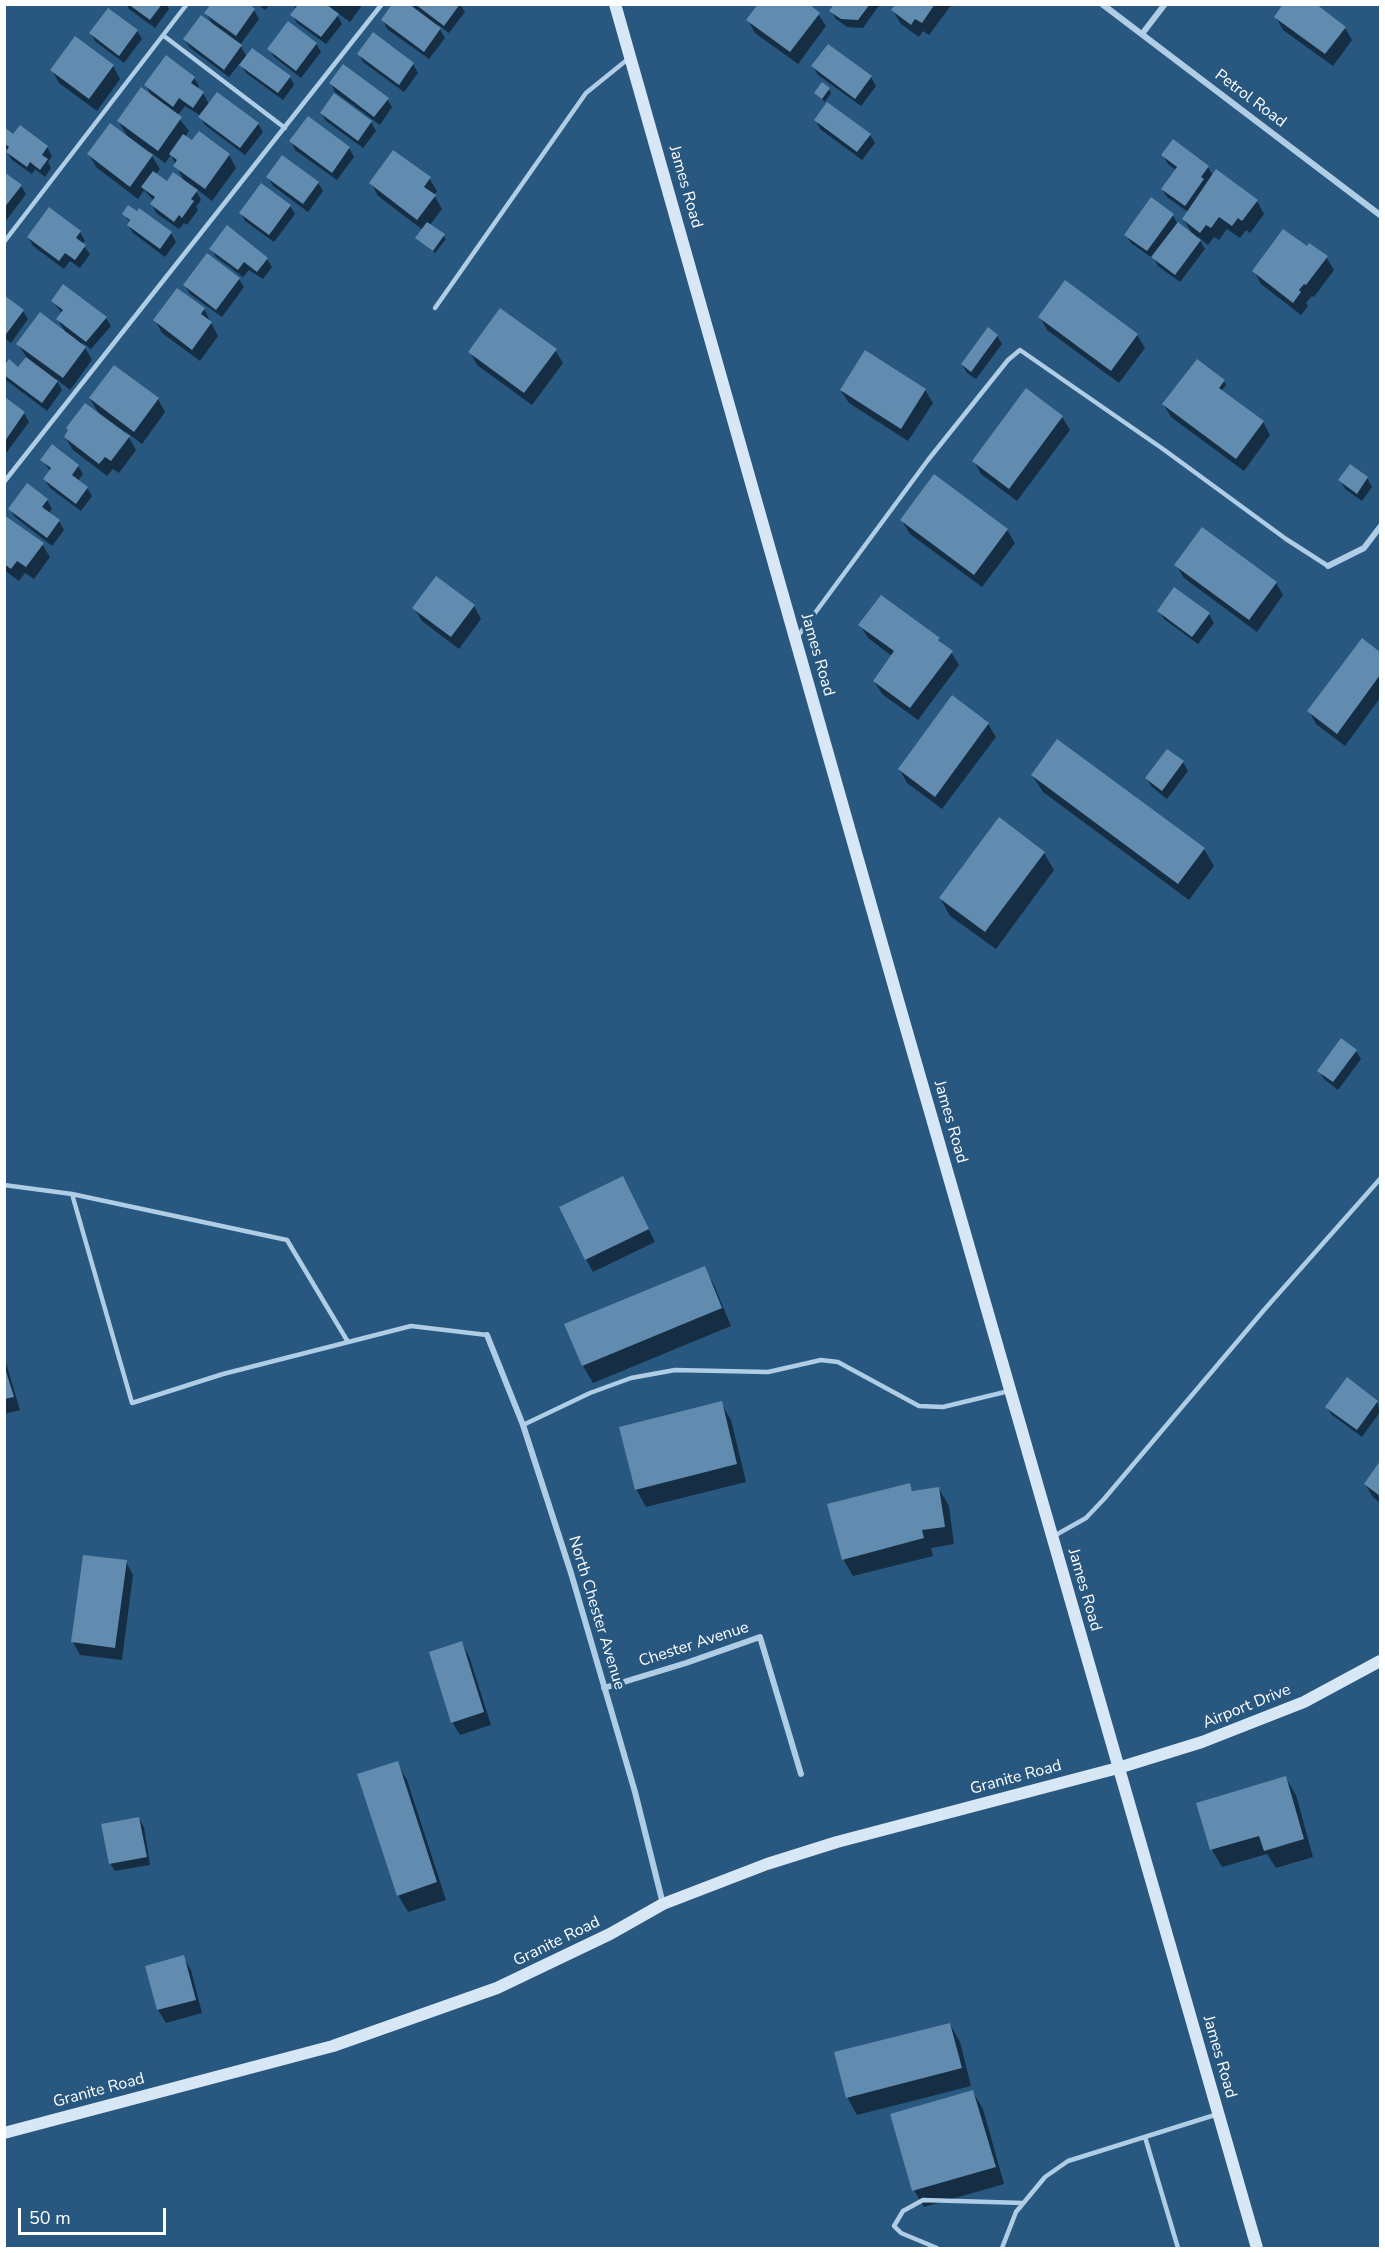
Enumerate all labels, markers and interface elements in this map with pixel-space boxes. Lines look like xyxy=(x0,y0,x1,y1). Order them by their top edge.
street label: Petrol Road xyxy=(1210,66,1290,132)
street label: James Road xyxy=(664,144,706,230)
street label: James Road xyxy=(796,612,838,698)
street label: James Road xyxy=(929,1079,971,1165)
street label: North Chester Avenue xyxy=(563,1534,629,1692)
street label: James Road xyxy=(1063,1547,1105,1633)
street label: Chester Avenue xyxy=(637,1618,751,1672)
street label: Airport Drive xyxy=(1200,1681,1294,1733)
street label: Granite Road xyxy=(968,1757,1064,1799)
street label: Granite Road xyxy=(511,1913,603,1971)
street label: James Road xyxy=(1198,2014,1240,2100)
street label: Granite Road xyxy=(51,2070,147,2112)
scale bar xyxy=(21,2196,170,2234)
text: 50 m xyxy=(29,2206,71,2230)

